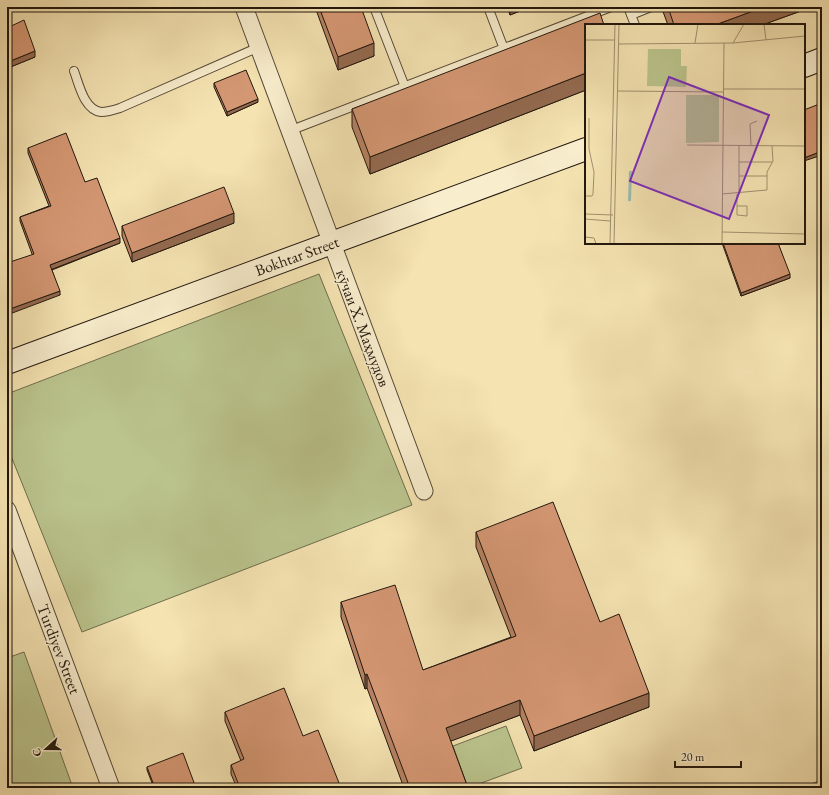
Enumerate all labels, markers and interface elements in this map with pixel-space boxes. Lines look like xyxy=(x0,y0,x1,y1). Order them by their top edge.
inset map xyxy=(585,24,805,244)
street label: Bokhtar Street xyxy=(252,231,342,281)
street label: кӯчаи Х. Маҳмудов xyxy=(331,266,395,390)
street label: Turdiyev Street xyxy=(32,601,86,697)
north arrow xyxy=(26,729,66,769)
scale bar xyxy=(675,743,741,769)
text: С xyxy=(29,746,45,759)
text: 20 m xyxy=(681,749,705,765)

